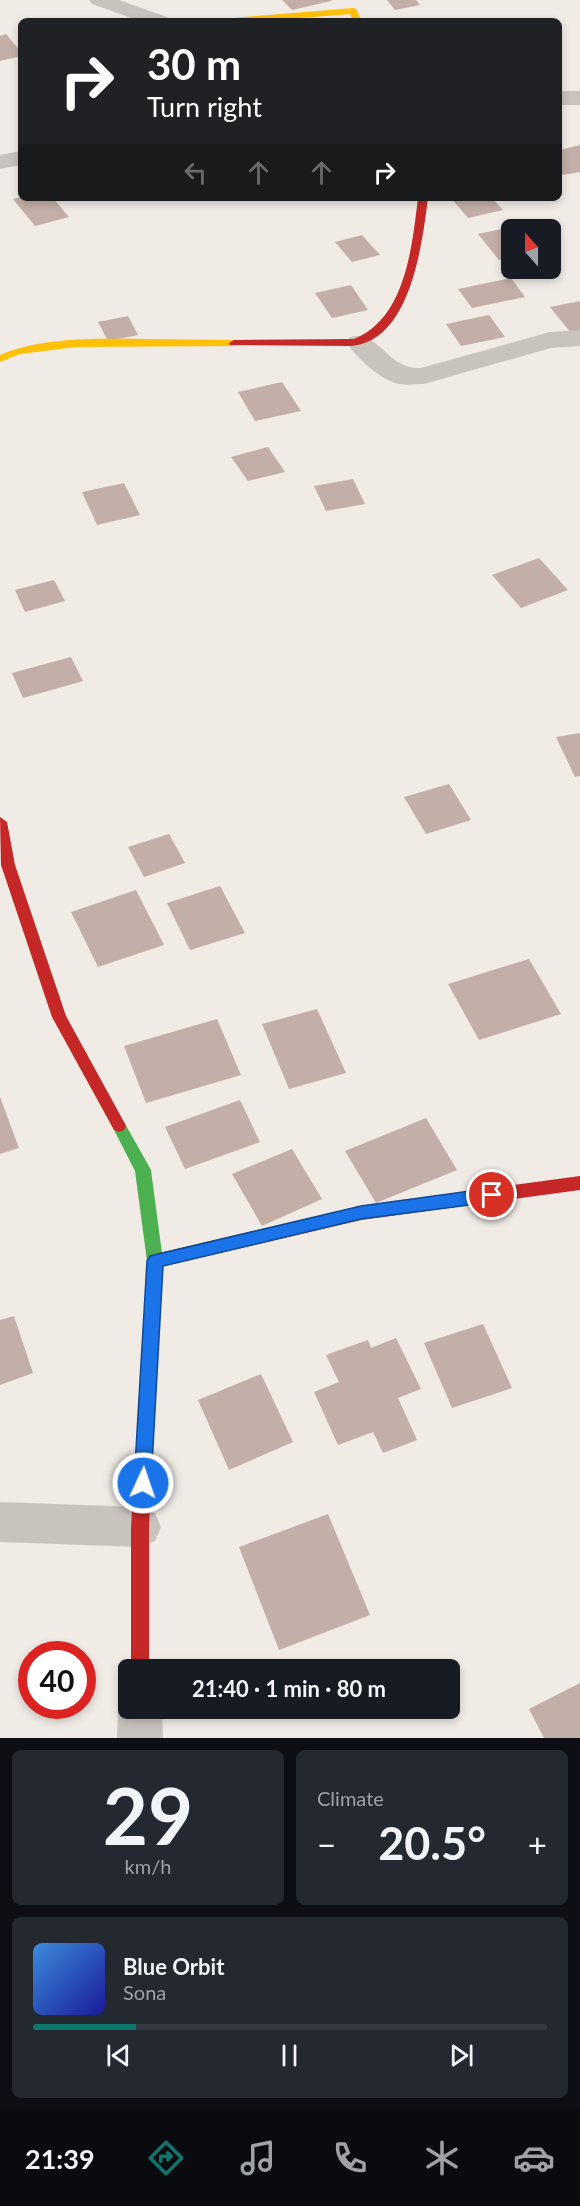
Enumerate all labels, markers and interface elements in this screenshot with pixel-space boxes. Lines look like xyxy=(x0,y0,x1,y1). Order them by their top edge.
text: 30 m xyxy=(147,39,241,89)
icon: right xyxy=(48,42,126,120)
text: Turn right xyxy=(147,90,262,123)
icon: left xyxy=(179,156,212,189)
icon: ahead xyxy=(242,156,275,189)
icon: ahead xyxy=(305,156,338,189)
icon: right xyxy=(368,156,401,189)
north arrow xyxy=(501,219,561,279)
map controls xyxy=(501,219,561,279)
pin xyxy=(466,1169,517,1220)
icon: arrive xyxy=(475,1178,508,1211)
position arrow xyxy=(111,1451,175,1515)
speed limit sign: 40 xyxy=(18,1641,96,1719)
text: 21:40 · 1 min · 80 m xyxy=(192,1675,386,1702)
text: 29 xyxy=(103,1768,193,1862)
text: Climate xyxy=(317,1786,384,1810)
text: 20.5° xyxy=(378,1816,486,1870)
text: − xyxy=(317,1824,336,1864)
text: + xyxy=(528,1824,547,1864)
text: km/h xyxy=(125,1854,171,1878)
text: Blue Orbit xyxy=(123,1953,224,1980)
text: Sona xyxy=(123,1980,166,2004)
icon: previous xyxy=(102,2039,135,2072)
icon: pause xyxy=(273,2039,306,2072)
icon: next xyxy=(445,2039,478,2072)
icon: directions xyxy=(145,2137,187,2179)
icon: music xyxy=(237,2137,279,2179)
icon: phone xyxy=(329,2137,371,2179)
icon: climate xyxy=(421,2137,463,2179)
icon: car xyxy=(513,2137,555,2179)
text: 21:39 xyxy=(25,2142,95,2175)

